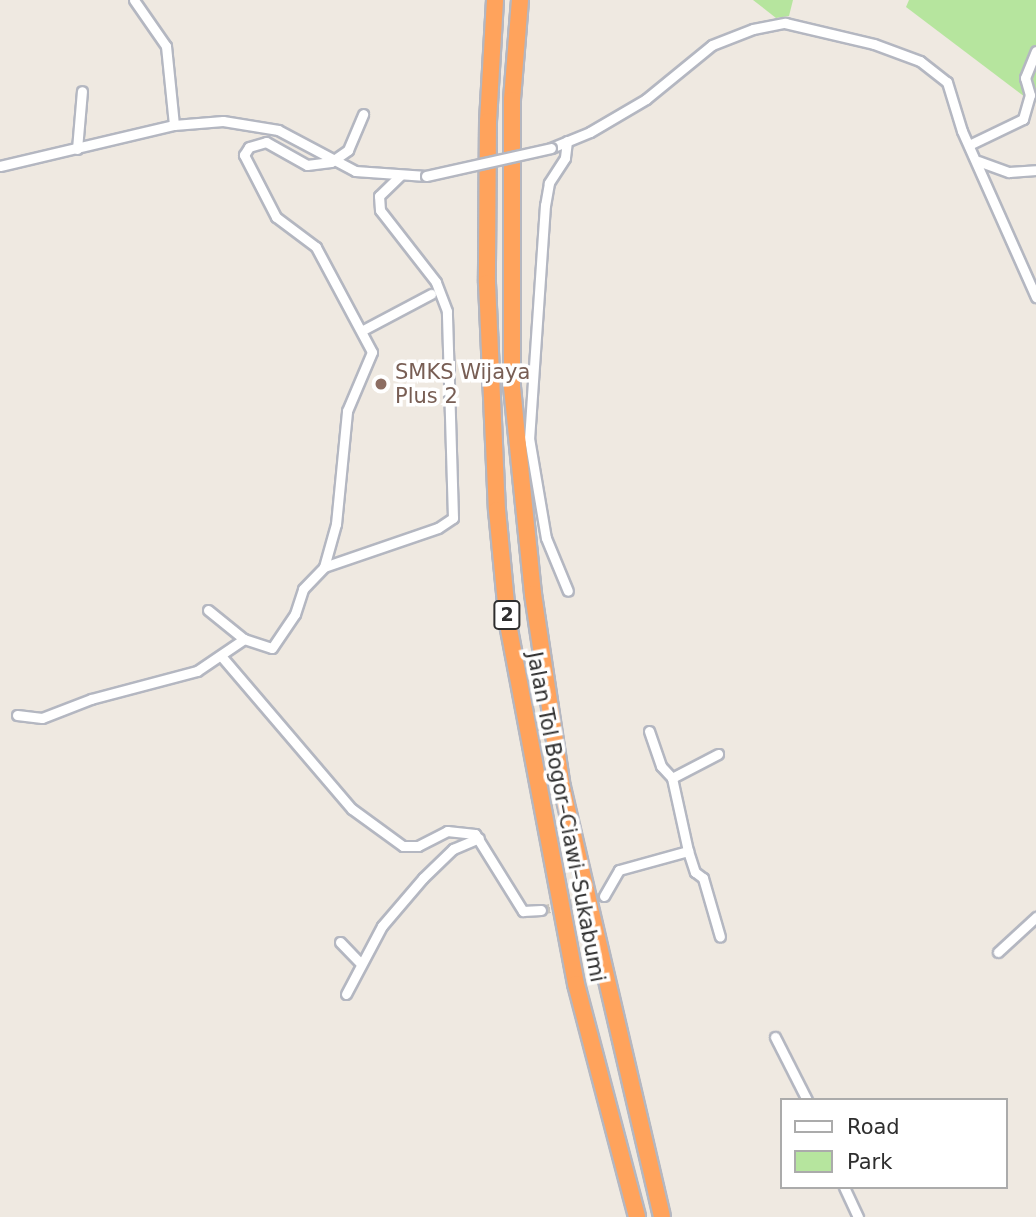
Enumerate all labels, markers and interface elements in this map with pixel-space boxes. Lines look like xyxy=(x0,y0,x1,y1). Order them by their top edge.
place label: SMKS Wijaya Plus 2 xyxy=(395,359,530,409)
marker: SMKS Wijaya Plus 2 xyxy=(373,376,389,392)
road number: 2 xyxy=(493,600,521,630)
street label: Jalan Tol Bogor–Ciawi–Sukabumi xyxy=(522,650,610,984)
legend xyxy=(780,1098,1008,1189)
text: Road xyxy=(847,1115,900,1139)
text: Park xyxy=(847,1150,892,1174)

